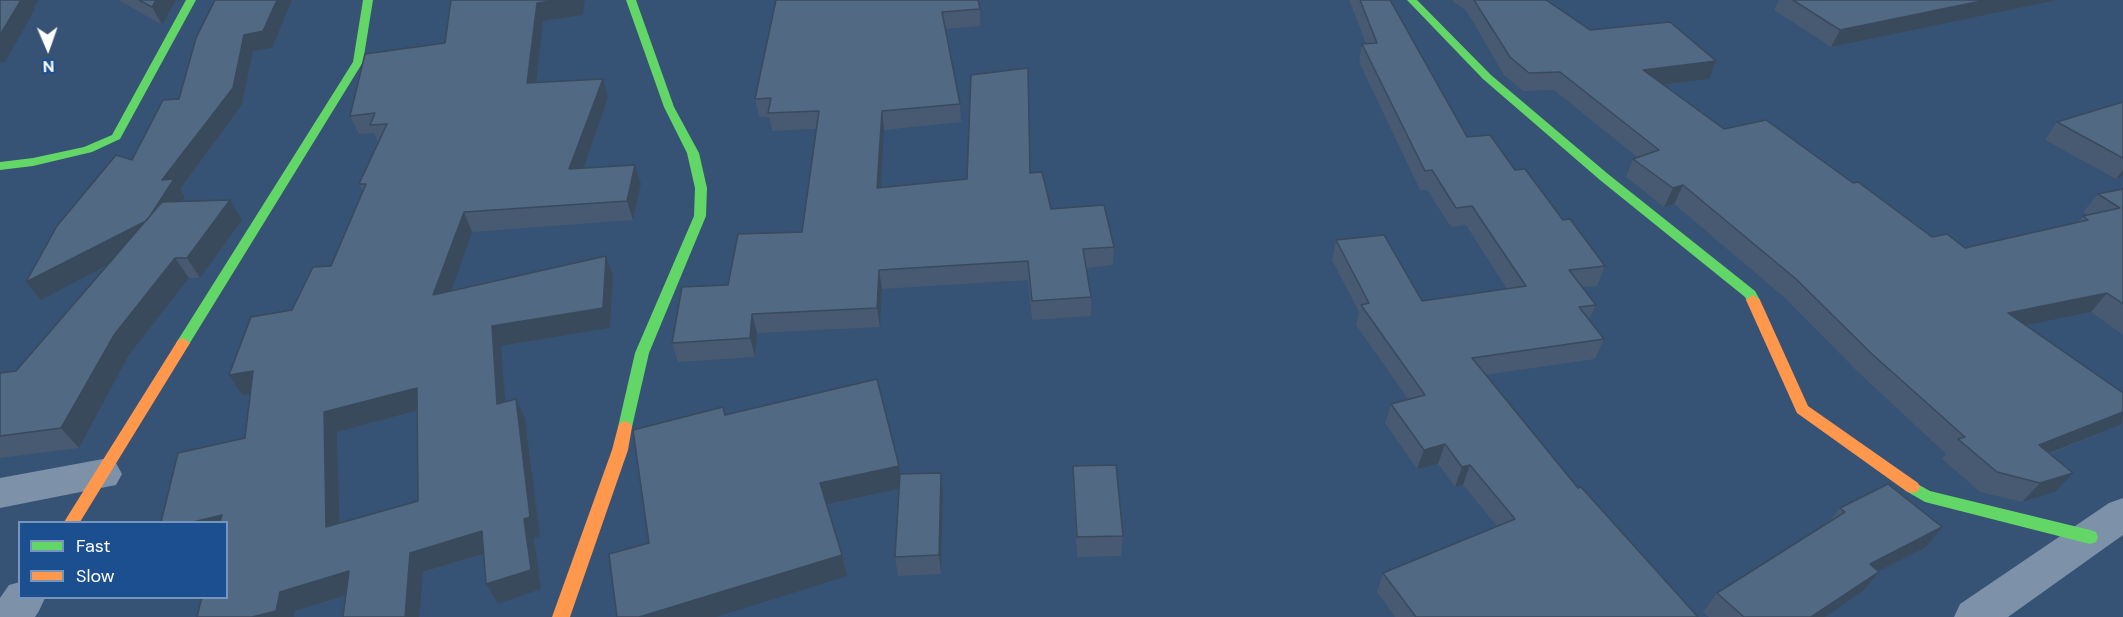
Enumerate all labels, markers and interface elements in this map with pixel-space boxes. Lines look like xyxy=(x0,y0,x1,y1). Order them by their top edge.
north arrow xyxy=(18,18,78,78)
text: N xyxy=(42,56,55,77)
legend xyxy=(18,521,228,599)
text: Fast xyxy=(76,534,111,558)
text: Slow xyxy=(76,564,115,588)

